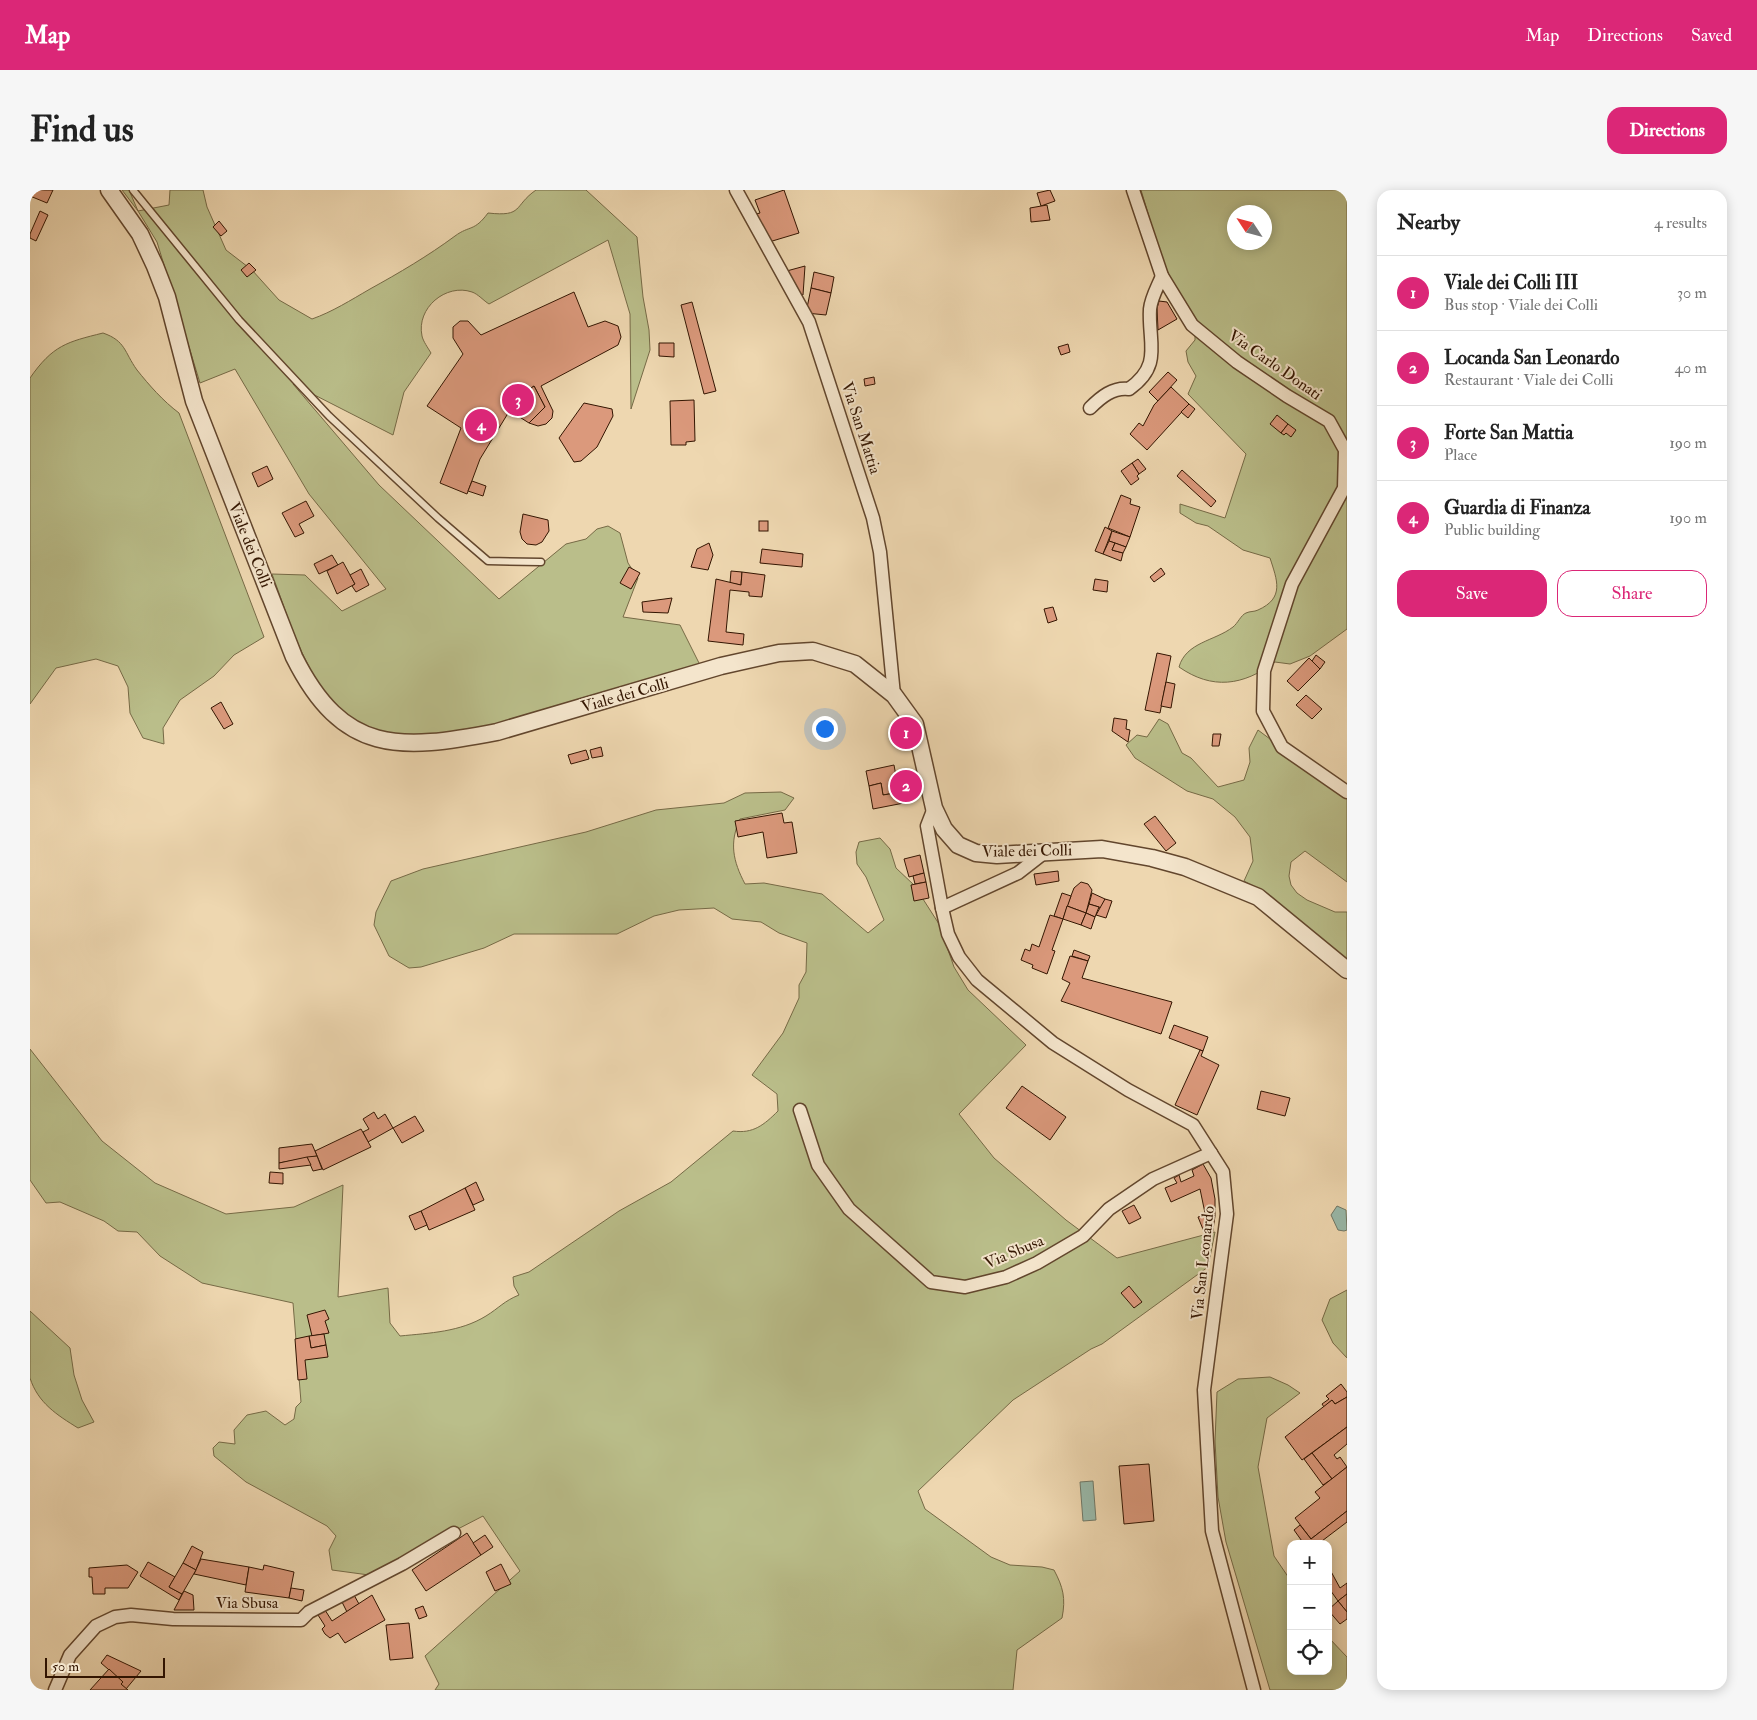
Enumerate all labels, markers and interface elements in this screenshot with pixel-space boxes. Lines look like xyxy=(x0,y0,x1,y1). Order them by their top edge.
text: Map xyxy=(25,20,70,51)
text: Map xyxy=(1526,24,1559,47)
text: Directions xyxy=(1587,24,1663,47)
text: Saved xyxy=(1691,24,1732,47)
button: Directions xyxy=(1607,107,1727,154)
text: Find us xyxy=(30,108,134,152)
north arrow xyxy=(1227,205,1272,250)
text: Nearby xyxy=(1397,209,1460,236)
text: 4 results xyxy=(1654,213,1707,233)
text: Viale dei Colli III xyxy=(1444,271,1578,295)
text: 1 xyxy=(1410,283,1416,303)
text: 30 m xyxy=(1677,283,1707,303)
text: Bus stop · Viale dei Colli xyxy=(1444,295,1598,315)
street label: Via Carlo Donati xyxy=(1224,325,1326,405)
text: Locanda San Leonardo xyxy=(1444,346,1619,370)
text: 2 xyxy=(1409,358,1417,378)
text: 40 m xyxy=(1674,358,1707,378)
text: Restaurant · Viale dei Colli xyxy=(1444,370,1614,390)
street label: Via San Mattia xyxy=(837,379,885,477)
pin: 3 xyxy=(502,381,534,419)
pin: 4 xyxy=(465,406,497,444)
text: Forte San Mattia xyxy=(1444,421,1573,445)
text: 3 xyxy=(1410,433,1416,453)
text: 190 m xyxy=(1669,433,1707,453)
text: Place xyxy=(1444,445,1477,465)
text: Guardia di Finanza xyxy=(1444,496,1590,520)
street label: Viale dei Colli xyxy=(224,499,276,591)
text: 4 xyxy=(1409,508,1417,528)
text: 190 m xyxy=(1669,508,1707,528)
text: Public building xyxy=(1444,520,1540,540)
button: Save xyxy=(1397,570,1547,617)
button: Share xyxy=(1557,570,1707,617)
street label: Viale dei Colli xyxy=(579,673,671,717)
pin: 1 xyxy=(890,714,922,752)
your location xyxy=(812,716,838,742)
pin: 2 xyxy=(890,767,922,805)
street label: Viale dei Colli xyxy=(982,840,1072,862)
street label: Via San Leonardo xyxy=(1187,1205,1219,1321)
street label: Via Sbusa xyxy=(981,1230,1047,1273)
map controls xyxy=(1287,1540,1332,1675)
button: + xyxy=(1287,1540,1332,1585)
button: − xyxy=(1287,1585,1332,1630)
street label: Via Sbusa xyxy=(216,1593,279,1613)
button: locate xyxy=(1287,1630,1332,1675)
scale bar xyxy=(45,1655,165,1678)
text: 50 m xyxy=(52,1658,79,1675)

